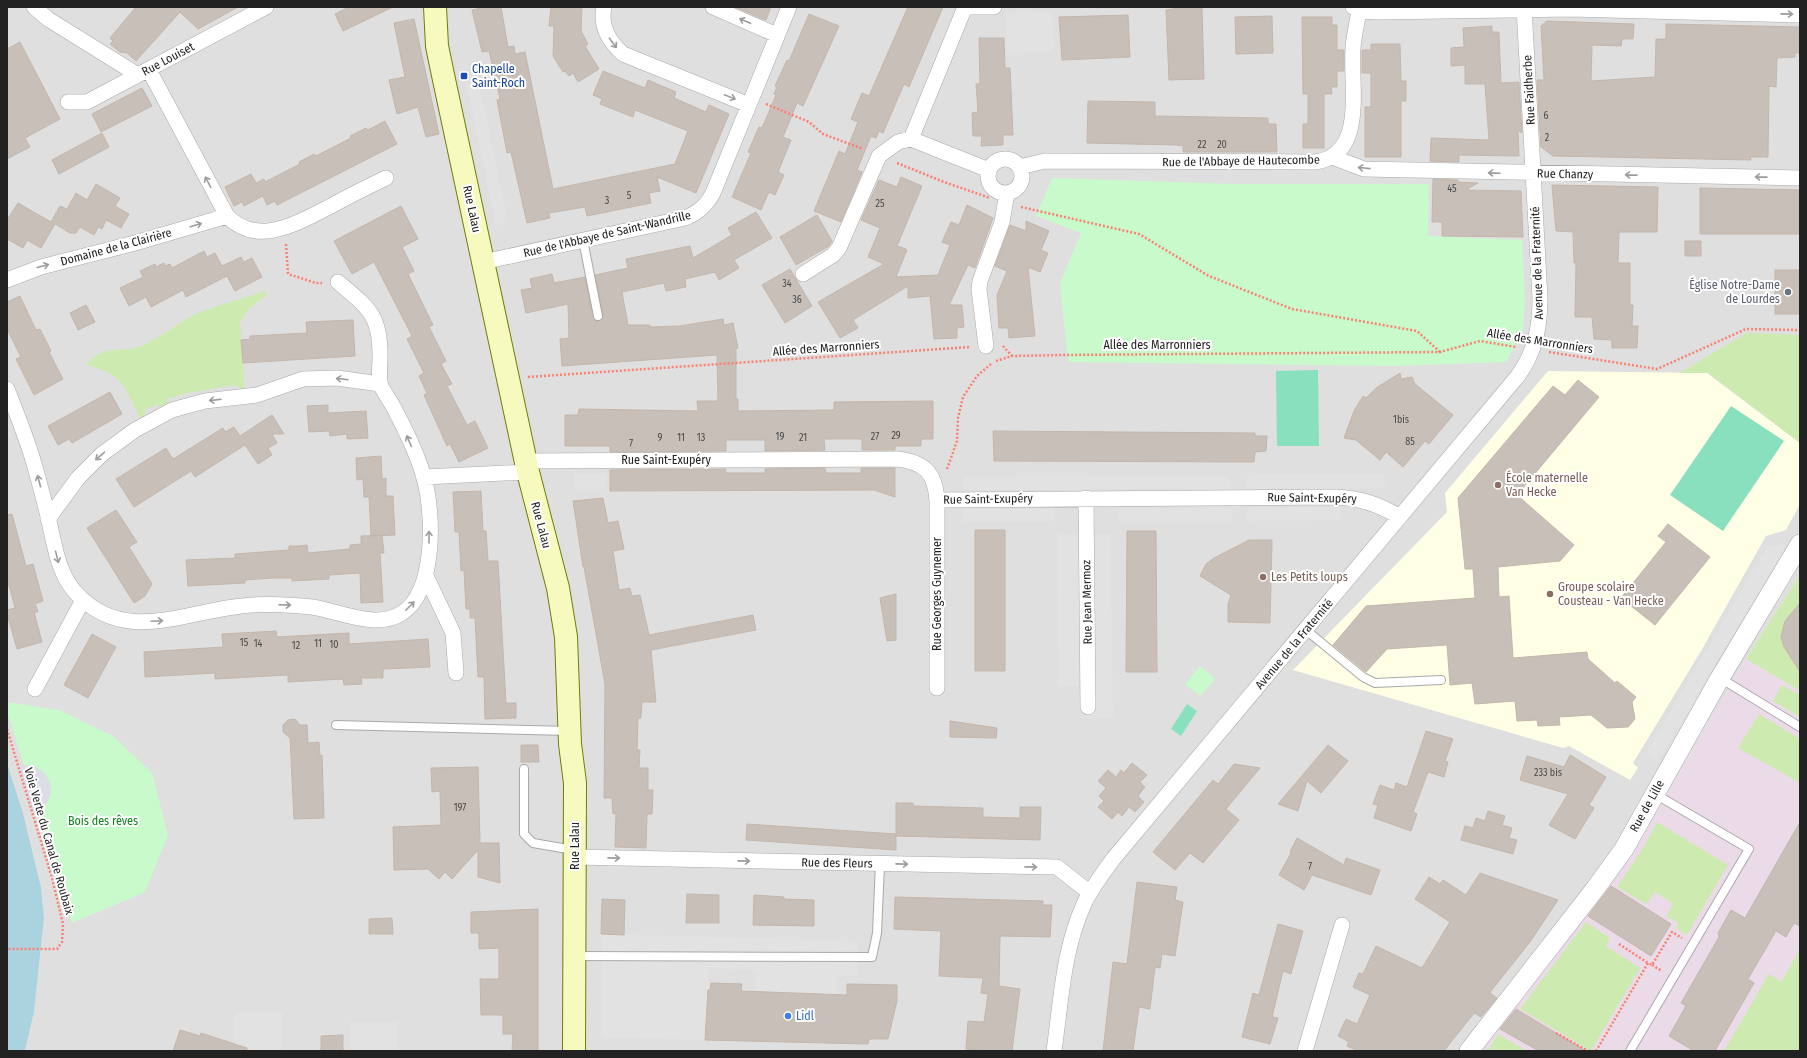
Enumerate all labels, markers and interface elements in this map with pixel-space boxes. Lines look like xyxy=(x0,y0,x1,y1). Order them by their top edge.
one-way arrow xyxy=(1780,10,1793,18)
one-way arrow xyxy=(739,17,751,24)
one-way arrow xyxy=(609,37,617,48)
street label: Rue Louiset xyxy=(139,39,197,79)
street label: Rue Faidherbe xyxy=(1520,55,1538,125)
place label: Chapelle Saint-Roch xyxy=(472,62,525,90)
marker: Chapelle Saint-Roch xyxy=(459,71,469,81)
one-way arrow xyxy=(723,94,735,102)
house number: 6 xyxy=(1544,110,1549,122)
house number: 2 xyxy=(1545,132,1550,144)
house number: 22 xyxy=(1198,139,1207,151)
house number: 20 xyxy=(1217,139,1227,151)
street label: Rue de l'Abbaye de Hautecombe xyxy=(1162,153,1320,169)
one-way arrow xyxy=(1358,165,1371,172)
street label: Rue Chanzy xyxy=(1537,167,1594,182)
one-way arrow xyxy=(1488,169,1501,176)
one-way arrow xyxy=(1625,171,1638,179)
one-way arrow xyxy=(1755,173,1768,181)
one-way arrow xyxy=(204,176,212,188)
house number: 45 xyxy=(1447,183,1457,195)
street label: Rue Lalau xyxy=(460,184,484,234)
house number: 5 xyxy=(627,190,632,202)
house number: 3 xyxy=(605,195,610,207)
house number: 25 xyxy=(876,198,885,210)
street label: Avenue de la Fraternité xyxy=(1528,206,1546,320)
street label: Rue de l'Abbaye de Saint-Wandrille xyxy=(522,208,692,260)
one-way arrow xyxy=(189,221,202,228)
street label: Domaine de la Clairière xyxy=(59,225,173,269)
one-way arrow xyxy=(36,262,49,269)
place label: Église Notre-Dame de Lourdes xyxy=(1689,277,1780,306)
house number: 34 xyxy=(782,278,792,290)
marker: Église Notre-Dame de Lourdes xyxy=(1783,287,1793,297)
house number: 36 xyxy=(792,294,802,306)
street label: Allée des Marronniers xyxy=(1486,326,1594,356)
street label: Allée des Marronniers xyxy=(772,337,880,359)
street label: Allée des Marronniers xyxy=(1103,338,1211,352)
one-way arrow xyxy=(336,375,349,382)
one-way arrow xyxy=(209,396,222,404)
house number: 1bis xyxy=(1393,414,1409,426)
house number: 29 xyxy=(891,430,901,442)
house number: 19 xyxy=(776,431,785,443)
house number: 27 xyxy=(871,431,879,443)
house number: 9 xyxy=(658,432,663,444)
house number: 11 xyxy=(677,432,685,444)
house number: 13 xyxy=(697,432,706,444)
house number: 21 xyxy=(799,432,807,444)
one-way arrow xyxy=(405,435,412,447)
house number: 85 xyxy=(1405,436,1415,448)
house number: 7 xyxy=(629,438,633,450)
one-way arrow xyxy=(95,451,105,460)
street label: Rue Saint-Exupéry xyxy=(621,453,711,467)
place label: École maternelle Van Hecke xyxy=(1506,470,1588,499)
one-way arrow xyxy=(34,475,42,488)
marker: École maternelle Van Hecke xyxy=(1493,480,1503,490)
street label: Rue Saint-Exupéry xyxy=(1267,490,1358,506)
street label: Rue Saint-Exupéry xyxy=(943,491,1034,507)
street label: Rue Lalau xyxy=(528,500,554,550)
one-way arrow xyxy=(425,531,433,544)
street label: Rue Georges Guynemer xyxy=(930,536,944,651)
one-way arrow xyxy=(54,550,62,563)
street label: Rue Jean Mermoz xyxy=(1079,559,1095,644)
place label: Les Petits loups xyxy=(1271,570,1348,584)
marker: Les Petits loups xyxy=(1258,572,1268,582)
place label: Groupe scolaire Cousteau - Van Hecke xyxy=(1558,580,1664,608)
marker: Groupe scolaire Cousteau - Van Hecke xyxy=(1545,589,1555,599)
street label: Avenue de la Fraternité xyxy=(1252,596,1336,692)
one-way arrow xyxy=(278,601,291,609)
one-way arrow xyxy=(405,601,414,611)
one-way arrow xyxy=(150,618,163,625)
house number: 15 xyxy=(240,637,249,649)
house number: 14 xyxy=(254,638,263,650)
house number: 11 xyxy=(314,638,322,650)
house number: 10 xyxy=(329,639,339,651)
house number: 12 xyxy=(292,640,301,652)
street label: Voie Verte du Canal de Roubaix xyxy=(21,766,77,917)
house number: 233 bis xyxy=(1534,767,1562,779)
street label: Rue de Lille xyxy=(1627,777,1667,834)
house number: 197 xyxy=(454,802,466,814)
park label: Bois des rêves xyxy=(68,814,138,828)
street label: Rue Lalau xyxy=(568,822,582,870)
one-way arrow xyxy=(607,854,620,862)
street label: Rue des Fleurs xyxy=(801,855,873,871)
one-way arrow xyxy=(737,857,750,864)
one-way arrow xyxy=(895,860,908,868)
house number: 7 xyxy=(1308,861,1312,873)
one-way arrow xyxy=(1024,863,1037,871)
place label: Lidl xyxy=(796,1009,814,1023)
marker: Lidl xyxy=(783,1011,793,1021)

